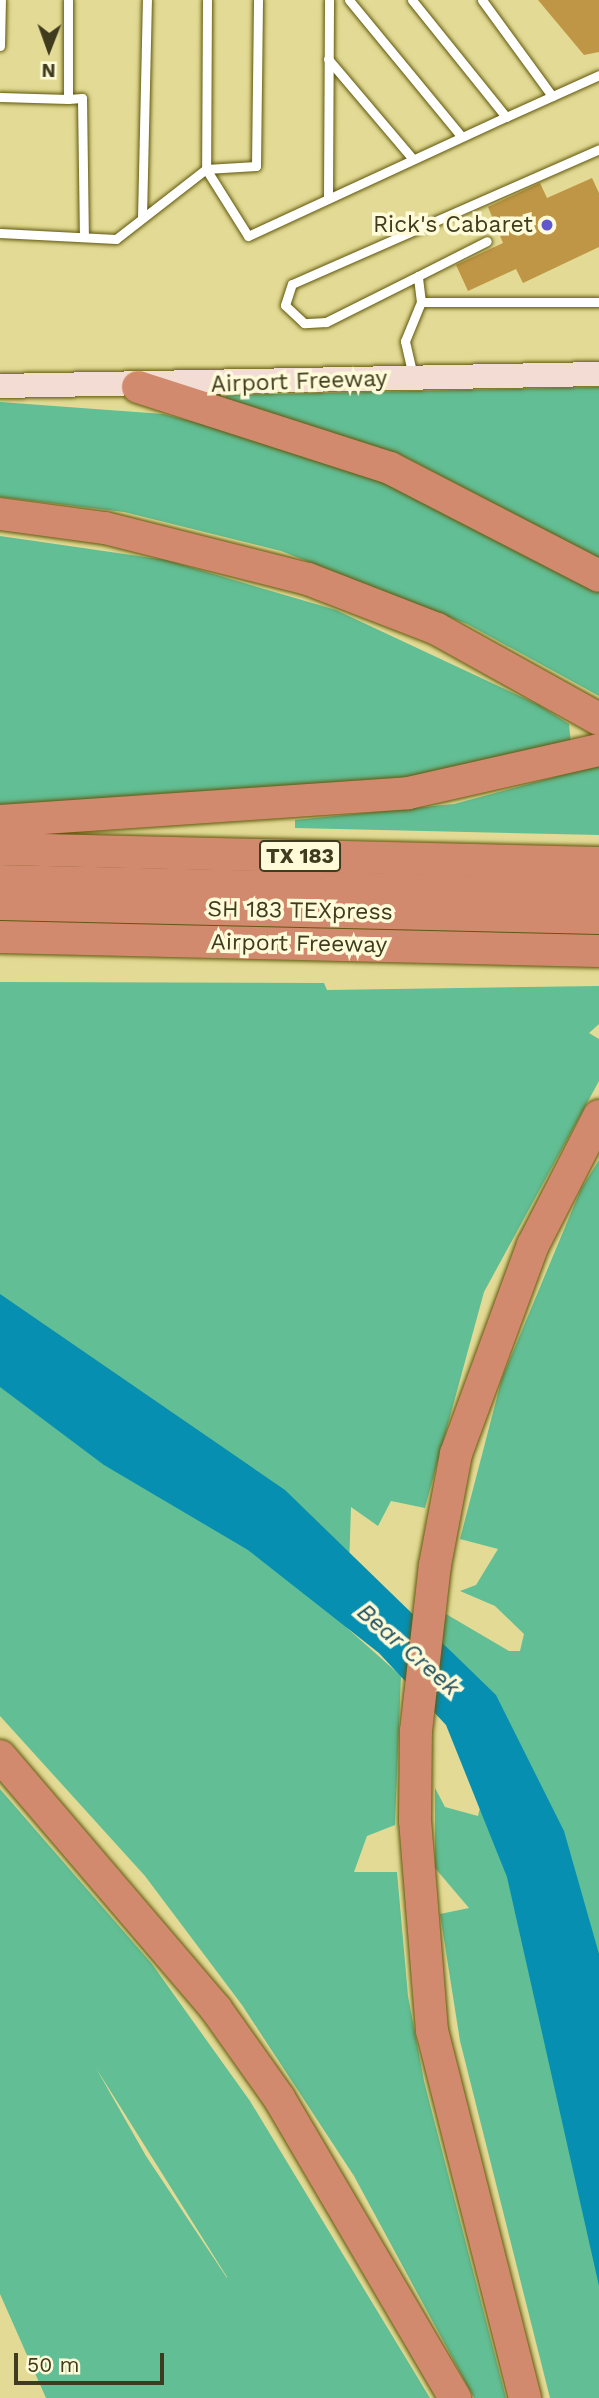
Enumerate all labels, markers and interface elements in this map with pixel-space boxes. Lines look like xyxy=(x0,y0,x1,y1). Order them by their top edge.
north arrow xyxy=(14,14,84,84)
text: N xyxy=(41,59,56,82)
place label: Rick's Cabaret xyxy=(373,211,533,239)
marker: Rick's Cabaret xyxy=(539,217,555,233)
street label: Airport Freeway xyxy=(210,365,388,399)
road number: TX 183 xyxy=(258,838,342,874)
street label: SH 183 TEXpress xyxy=(206,896,394,926)
street label: Airport Freeway xyxy=(210,929,388,959)
water label: Bear Creek xyxy=(351,1598,465,1702)
scale bar xyxy=(18,2338,168,2382)
text: 50 m xyxy=(27,2352,79,2377)

